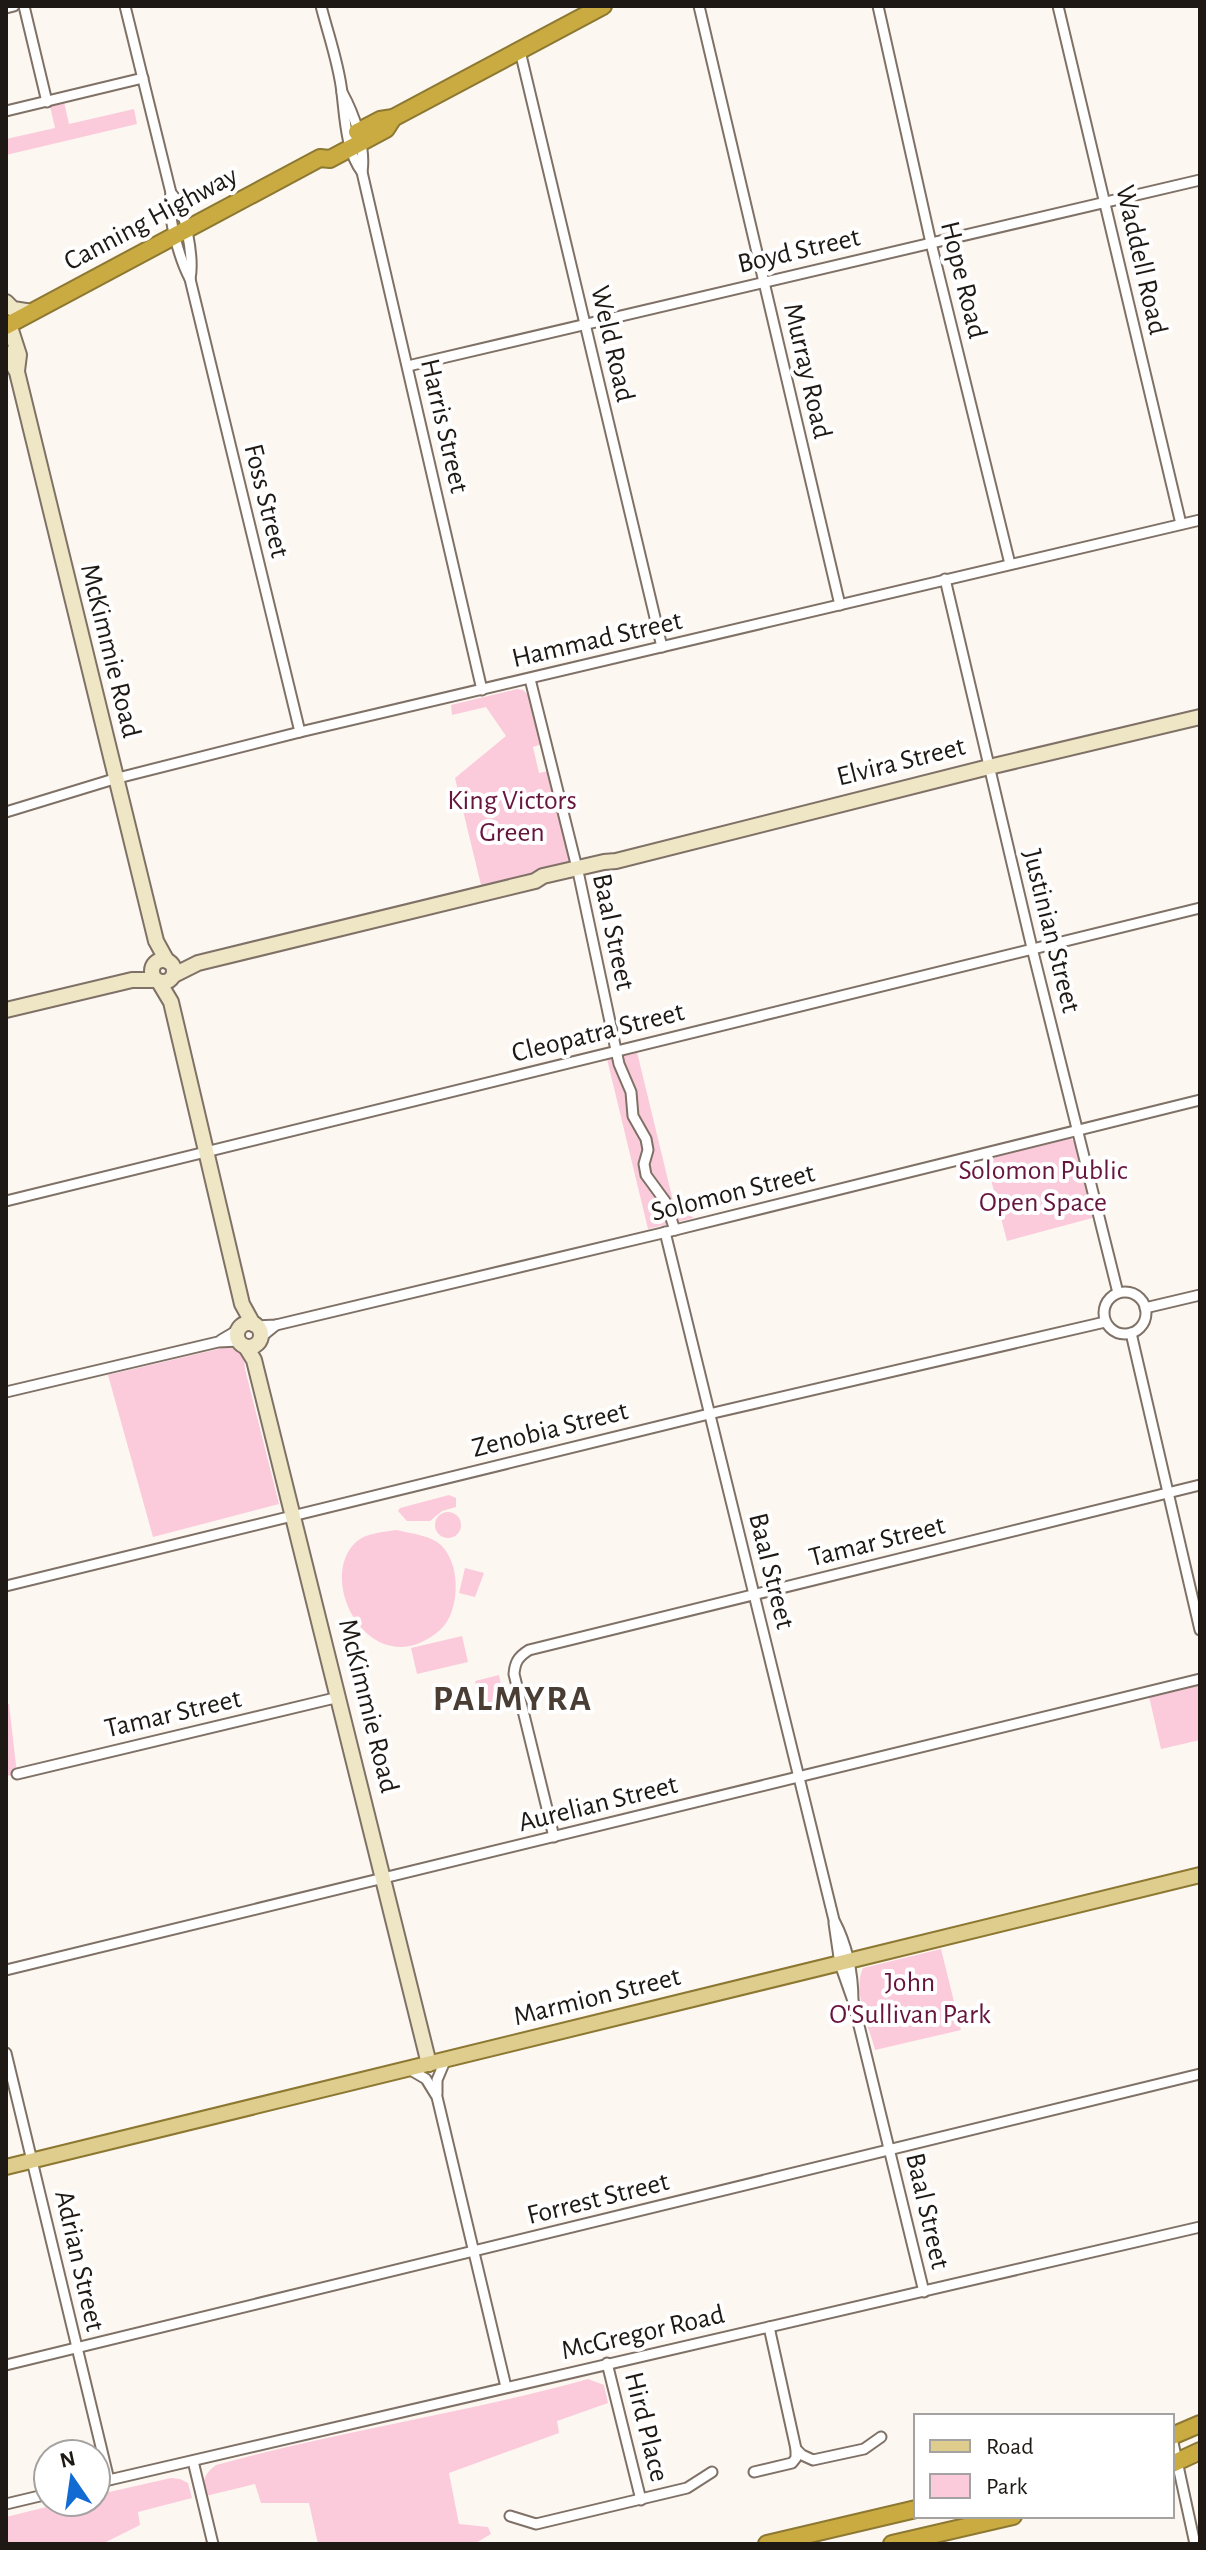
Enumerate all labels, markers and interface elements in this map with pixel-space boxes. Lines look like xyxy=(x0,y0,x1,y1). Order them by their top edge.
street label: Canning Highway xyxy=(60,162,242,276)
street label: Waddell Road xyxy=(1110,183,1172,337)
street label: Hope Road xyxy=(935,218,991,342)
street label: Boyd Street xyxy=(735,223,863,279)
street label: Weld Road xyxy=(585,283,639,405)
street label: Murray Road xyxy=(778,301,836,441)
street label: Harris Street xyxy=(415,356,473,496)
street label: Foss Street xyxy=(238,441,294,561)
street label: McKimmie Road xyxy=(75,561,145,741)
street label: Hammad Street xyxy=(509,607,685,673)
street label: Elvira Street xyxy=(834,733,968,791)
park label: King Victors Green xyxy=(447,787,577,847)
street label: Justinian Street xyxy=(1017,846,1085,1016)
street label: Baal Street xyxy=(587,871,639,993)
street label: Cleopatra Street xyxy=(509,998,687,1068)
park label: Solomon Public Open Space xyxy=(958,1157,1128,1217)
street label: Solomon Street xyxy=(648,1159,818,1227)
street label: Zenobia Street xyxy=(469,1397,631,1463)
street label: Baal Street xyxy=(743,1510,799,1632)
street label: Tamar Street xyxy=(806,1512,948,1572)
street label: McKimmie Road xyxy=(333,1616,403,1796)
district label: PALMYRA xyxy=(433,1681,593,1717)
street label: Tamar Street xyxy=(102,1685,244,1743)
street label: Aurelian Street xyxy=(516,1771,680,1837)
street label: Marmion Street xyxy=(511,1963,683,2031)
park label: John O'Sullivan Park xyxy=(829,1969,991,2029)
street label: Baal Street xyxy=(900,2150,954,2272)
street label: Forrest Street xyxy=(524,2168,672,2230)
street label: Adrian Street xyxy=(49,2188,109,2334)
street label: McGregor Road xyxy=(559,2301,727,2365)
street label: Hird Place xyxy=(619,2369,673,2485)
legend xyxy=(914,2414,1174,2518)
text: Road xyxy=(986,2435,1034,2459)
north arrow xyxy=(32,2438,112,2518)
text: N xyxy=(58,2447,78,2472)
text: Park xyxy=(986,2475,1027,2499)

